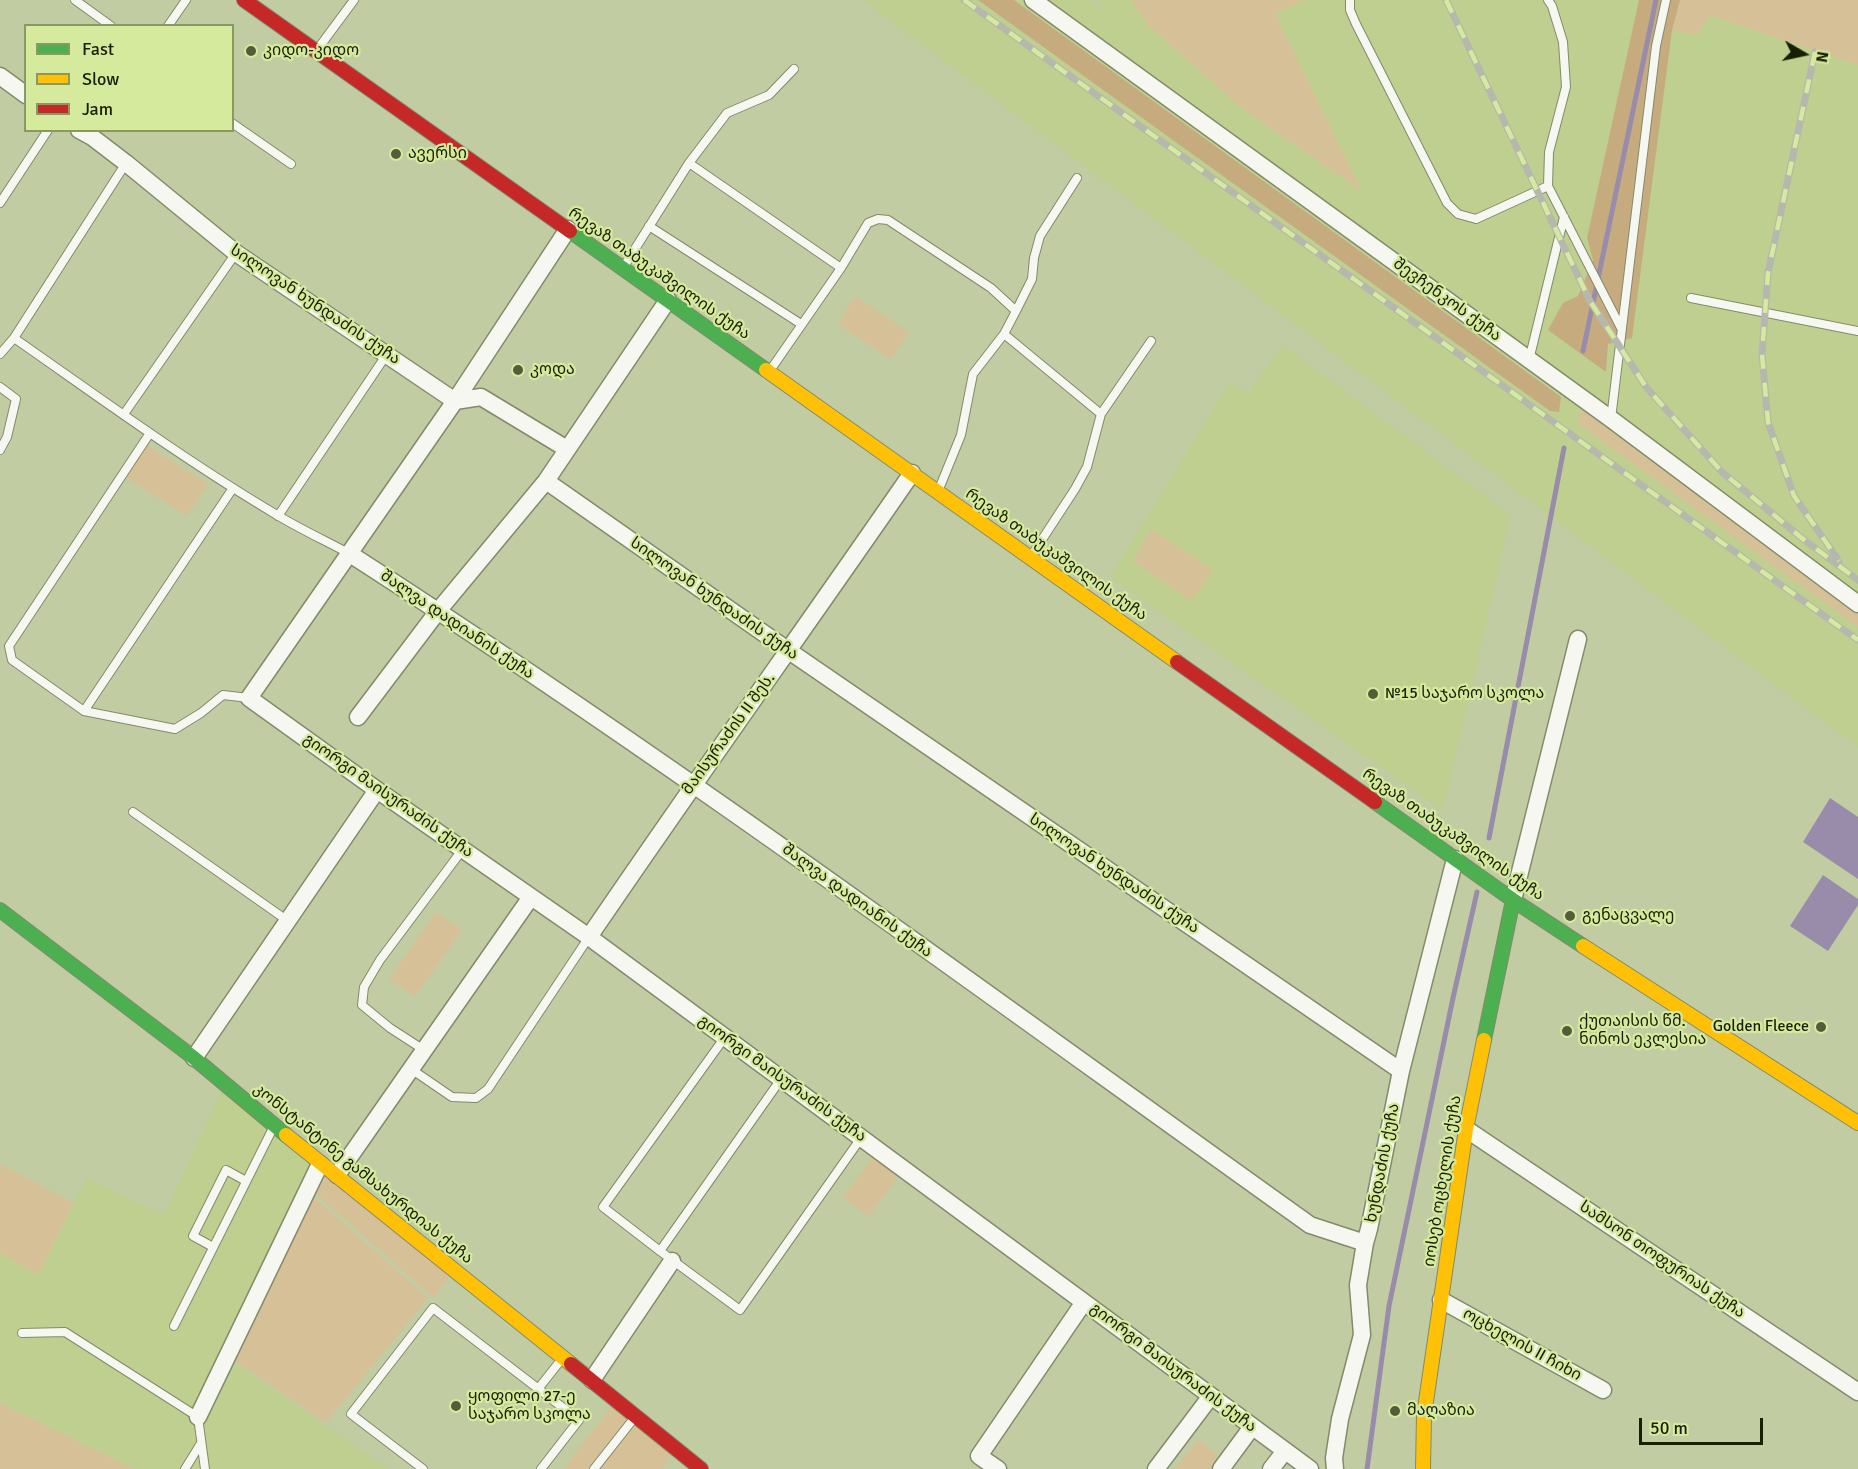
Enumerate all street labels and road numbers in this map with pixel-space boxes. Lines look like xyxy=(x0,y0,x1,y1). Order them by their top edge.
street label: რევაზ თაბუკაშვილის ქუჩა xyxy=(564,204,754,344)
street label: სილოვან ხუნდაძის ქუჩა xyxy=(226,241,404,369)
street label: შევჩენკოს ქუჩა xyxy=(1389,254,1505,346)
street label: რევაზ თაბუკაშვილის ქუჩა xyxy=(961,485,1151,625)
street label: სილოვან ხუნდაძის ქუჩა xyxy=(626,533,802,665)
street label: შალვა დადიანის ქუჩა xyxy=(376,566,538,684)
street label: მაისურაძის II შეს. xyxy=(678,669,780,799)
street label: გიორგი მაისურაძის ქუჩა xyxy=(299,730,477,862)
street label: რევაზ თაბუკაშვილის ქუჩა xyxy=(1358,765,1548,905)
street label: სილოვან ხუნდაძის ქუჩა xyxy=(1025,810,1203,938)
street label: შალვა დადიანის ქუჩა xyxy=(778,840,936,962)
street label: გიორგი მაისურაძის ქუჩა xyxy=(694,1011,870,1147)
street label: კონსტანტინე გამსახურდიას ქუჩა xyxy=(249,1079,477,1269)
street label: იოსებ ოცხელის ქუჩა xyxy=(1420,1094,1466,1268)
street label: ხუნდაძის ქუჩა xyxy=(1362,1102,1404,1224)
street label: სამსონ თოფურიას ქუჩა xyxy=(1576,1197,1748,1323)
street label: გიორგი მაისურაძის ქუჩა xyxy=(1086,1299,1260,1437)
street label: ოცხელის II ჩიხი xyxy=(1459,1304,1585,1386)

